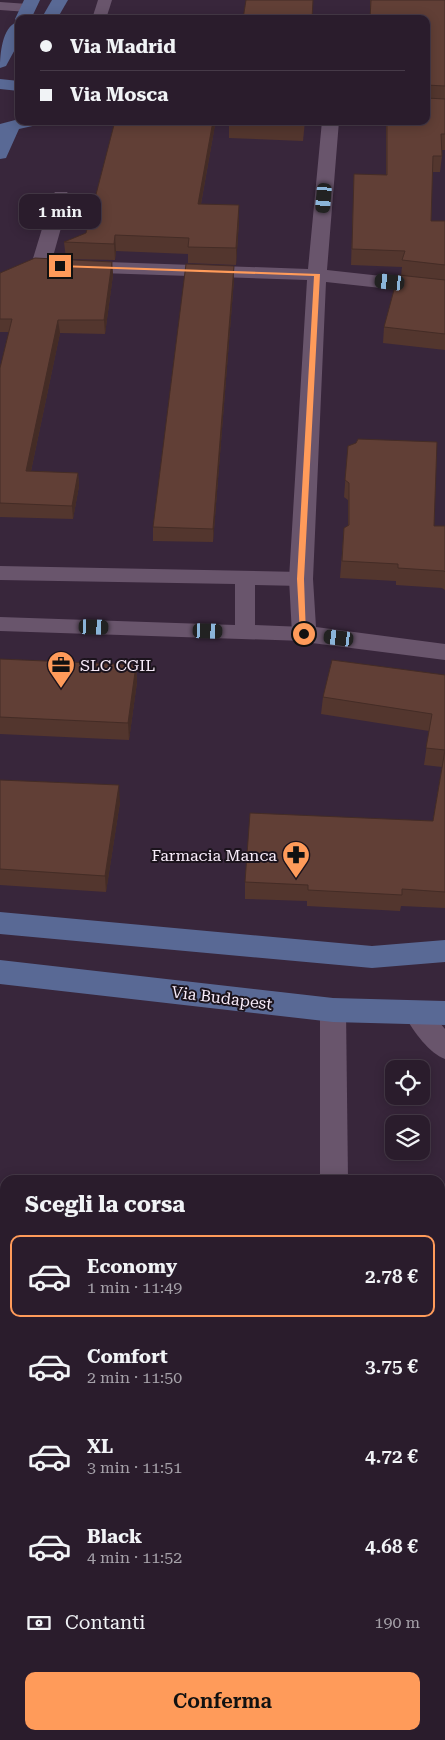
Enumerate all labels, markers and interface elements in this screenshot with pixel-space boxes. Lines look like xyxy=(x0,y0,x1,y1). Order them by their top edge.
text: Via Madrid xyxy=(70,35,176,58)
text: Via Mosca xyxy=(70,83,168,106)
car xyxy=(315,182,332,214)
callout: 1 min xyxy=(19,194,101,228)
text: 1 min xyxy=(38,202,82,221)
route end xyxy=(49,255,71,277)
car xyxy=(374,273,405,291)
car xyxy=(78,619,109,635)
car xyxy=(192,623,223,639)
route start xyxy=(293,623,315,645)
car xyxy=(323,629,354,647)
office icon: SLC CGIL xyxy=(46,650,76,689)
place label: SLC CGIL xyxy=(80,656,155,675)
pharmacy icon: Farmacia Manca xyxy=(281,840,311,879)
place label: Farmacia Manca xyxy=(151,846,277,865)
street label: Via Budapest xyxy=(171,982,273,1014)
map controls xyxy=(385,1060,430,1160)
button: locate xyxy=(385,1060,430,1105)
button: layers xyxy=(385,1115,430,1160)
text: Scegli la corsa xyxy=(25,1192,185,1217)
icon: car xyxy=(27,1254,72,1299)
text: Economy xyxy=(87,1255,177,1278)
text: 2.78 € xyxy=(365,1265,418,1288)
text: 1 min · 11:49 xyxy=(87,1278,182,1297)
icon: car xyxy=(27,1344,72,1389)
text: Comfort xyxy=(87,1345,168,1368)
text: 3.75 € xyxy=(365,1355,418,1378)
text: 2 min · 11:50 xyxy=(87,1368,182,1387)
icon: car xyxy=(27,1434,72,1479)
text: XL xyxy=(87,1435,113,1458)
text: 4.72 € xyxy=(365,1445,418,1468)
text: 3 min · 11:51 xyxy=(87,1458,182,1477)
icon: car xyxy=(27,1524,72,1569)
text: Black xyxy=(87,1525,142,1548)
text: 4.68 € xyxy=(365,1535,418,1558)
text: 4 min · 11:52 xyxy=(87,1548,182,1567)
icon: cash xyxy=(25,1609,53,1637)
text: Contanti xyxy=(65,1611,145,1634)
text: 190 m xyxy=(374,1613,420,1632)
button: Conferma xyxy=(25,1672,420,1730)

